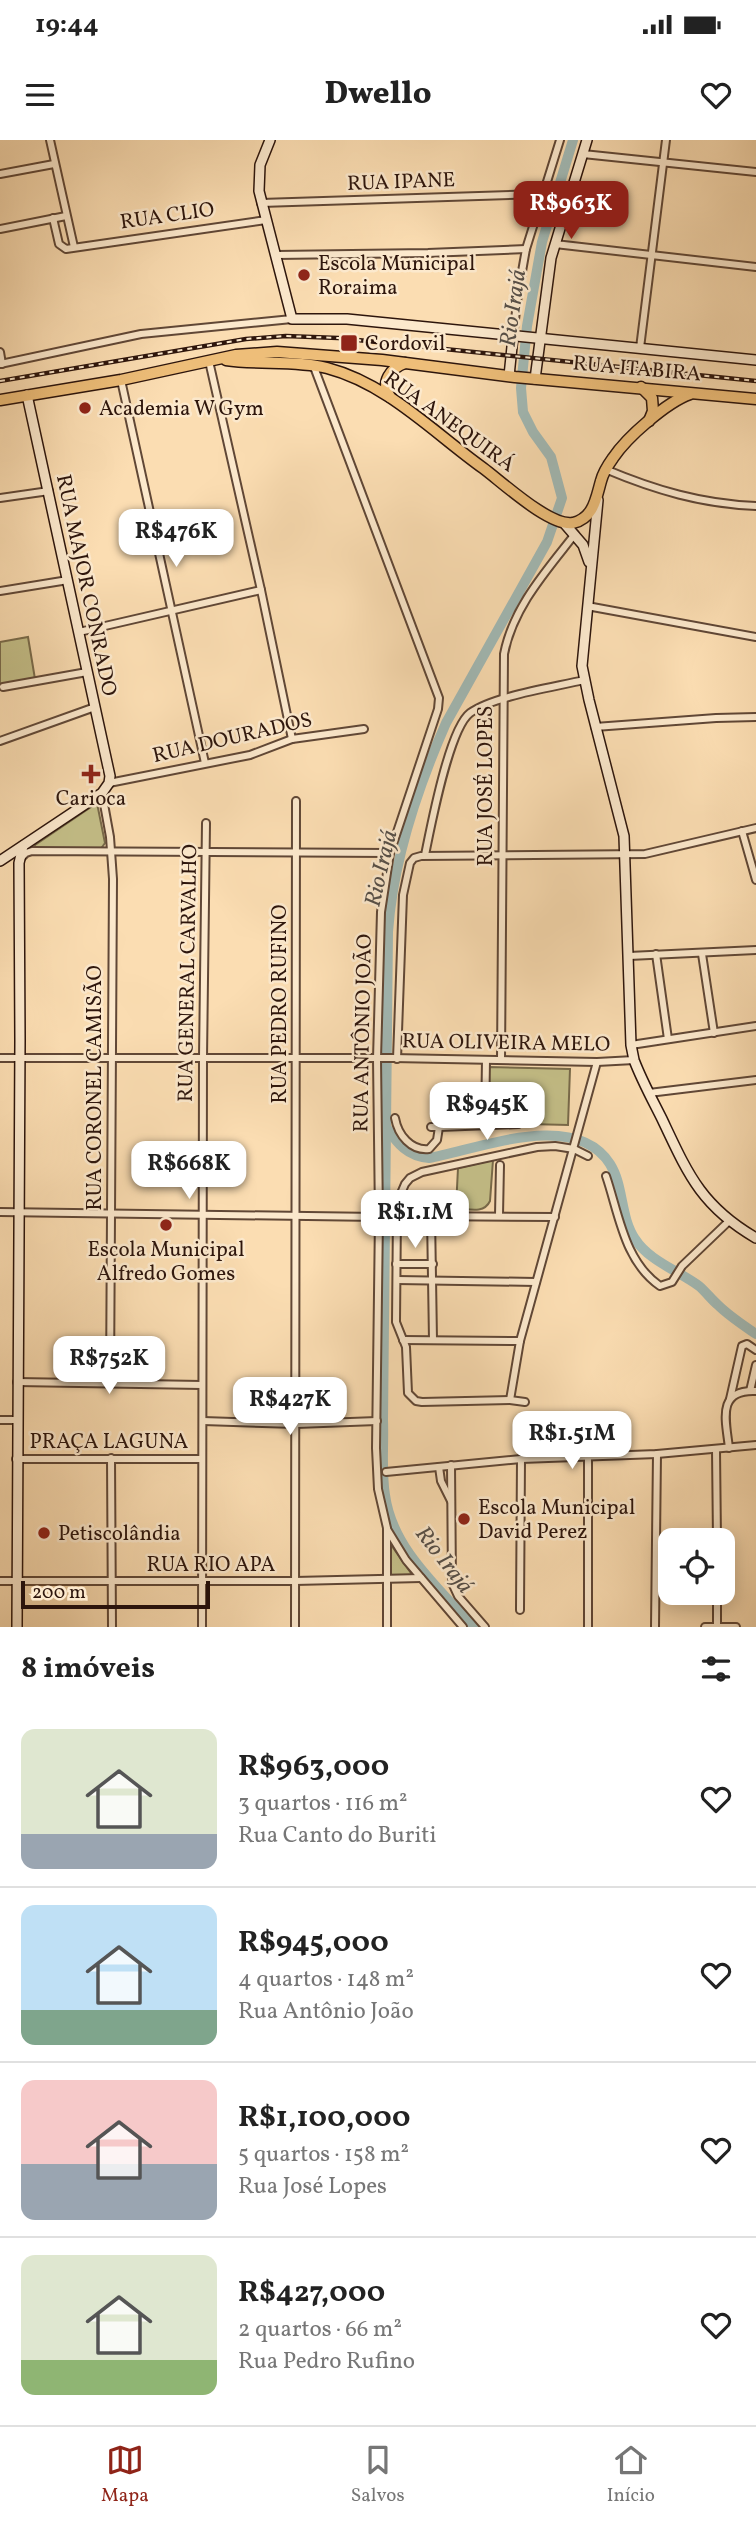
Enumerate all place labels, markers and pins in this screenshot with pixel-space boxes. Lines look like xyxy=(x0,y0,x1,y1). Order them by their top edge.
pin: R$963K xyxy=(514,182,628,241)
place label: Escola Municipal Roraima xyxy=(318,250,475,303)
marker: Escola Municipal Roraima xyxy=(296,267,312,283)
place label: Cordovil xyxy=(365,330,445,359)
marker: Cordovil xyxy=(339,333,359,353)
place label: Academia W Gym xyxy=(99,395,264,424)
marker: Academia W Gym xyxy=(77,400,93,416)
pin: R$476K xyxy=(119,510,233,569)
marker: Carioca xyxy=(83,766,99,782)
place label: Carioca xyxy=(56,785,126,814)
pin: R$945K xyxy=(430,1082,544,1142)
pin: R$668K xyxy=(132,1142,246,1201)
pin: R$1.1M xyxy=(358,1190,472,1250)
marker: Escola Municipal Alfredo Gomes xyxy=(158,1217,174,1233)
place label: Escola Municipal Alfredo Gomes xyxy=(87,1236,245,1289)
pin: R$752K xyxy=(52,1336,166,1396)
pin: R$427K xyxy=(233,1378,347,1437)
pin: R$1.51M xyxy=(507,1412,637,1471)
place label: Escola Municipal David Perez xyxy=(478,1494,635,1547)
marker: Escola Municipal David Perez xyxy=(456,1511,472,1527)
place label: Petiscolândia xyxy=(58,1520,181,1549)
marker: Petiscolândia xyxy=(36,1525,52,1541)

